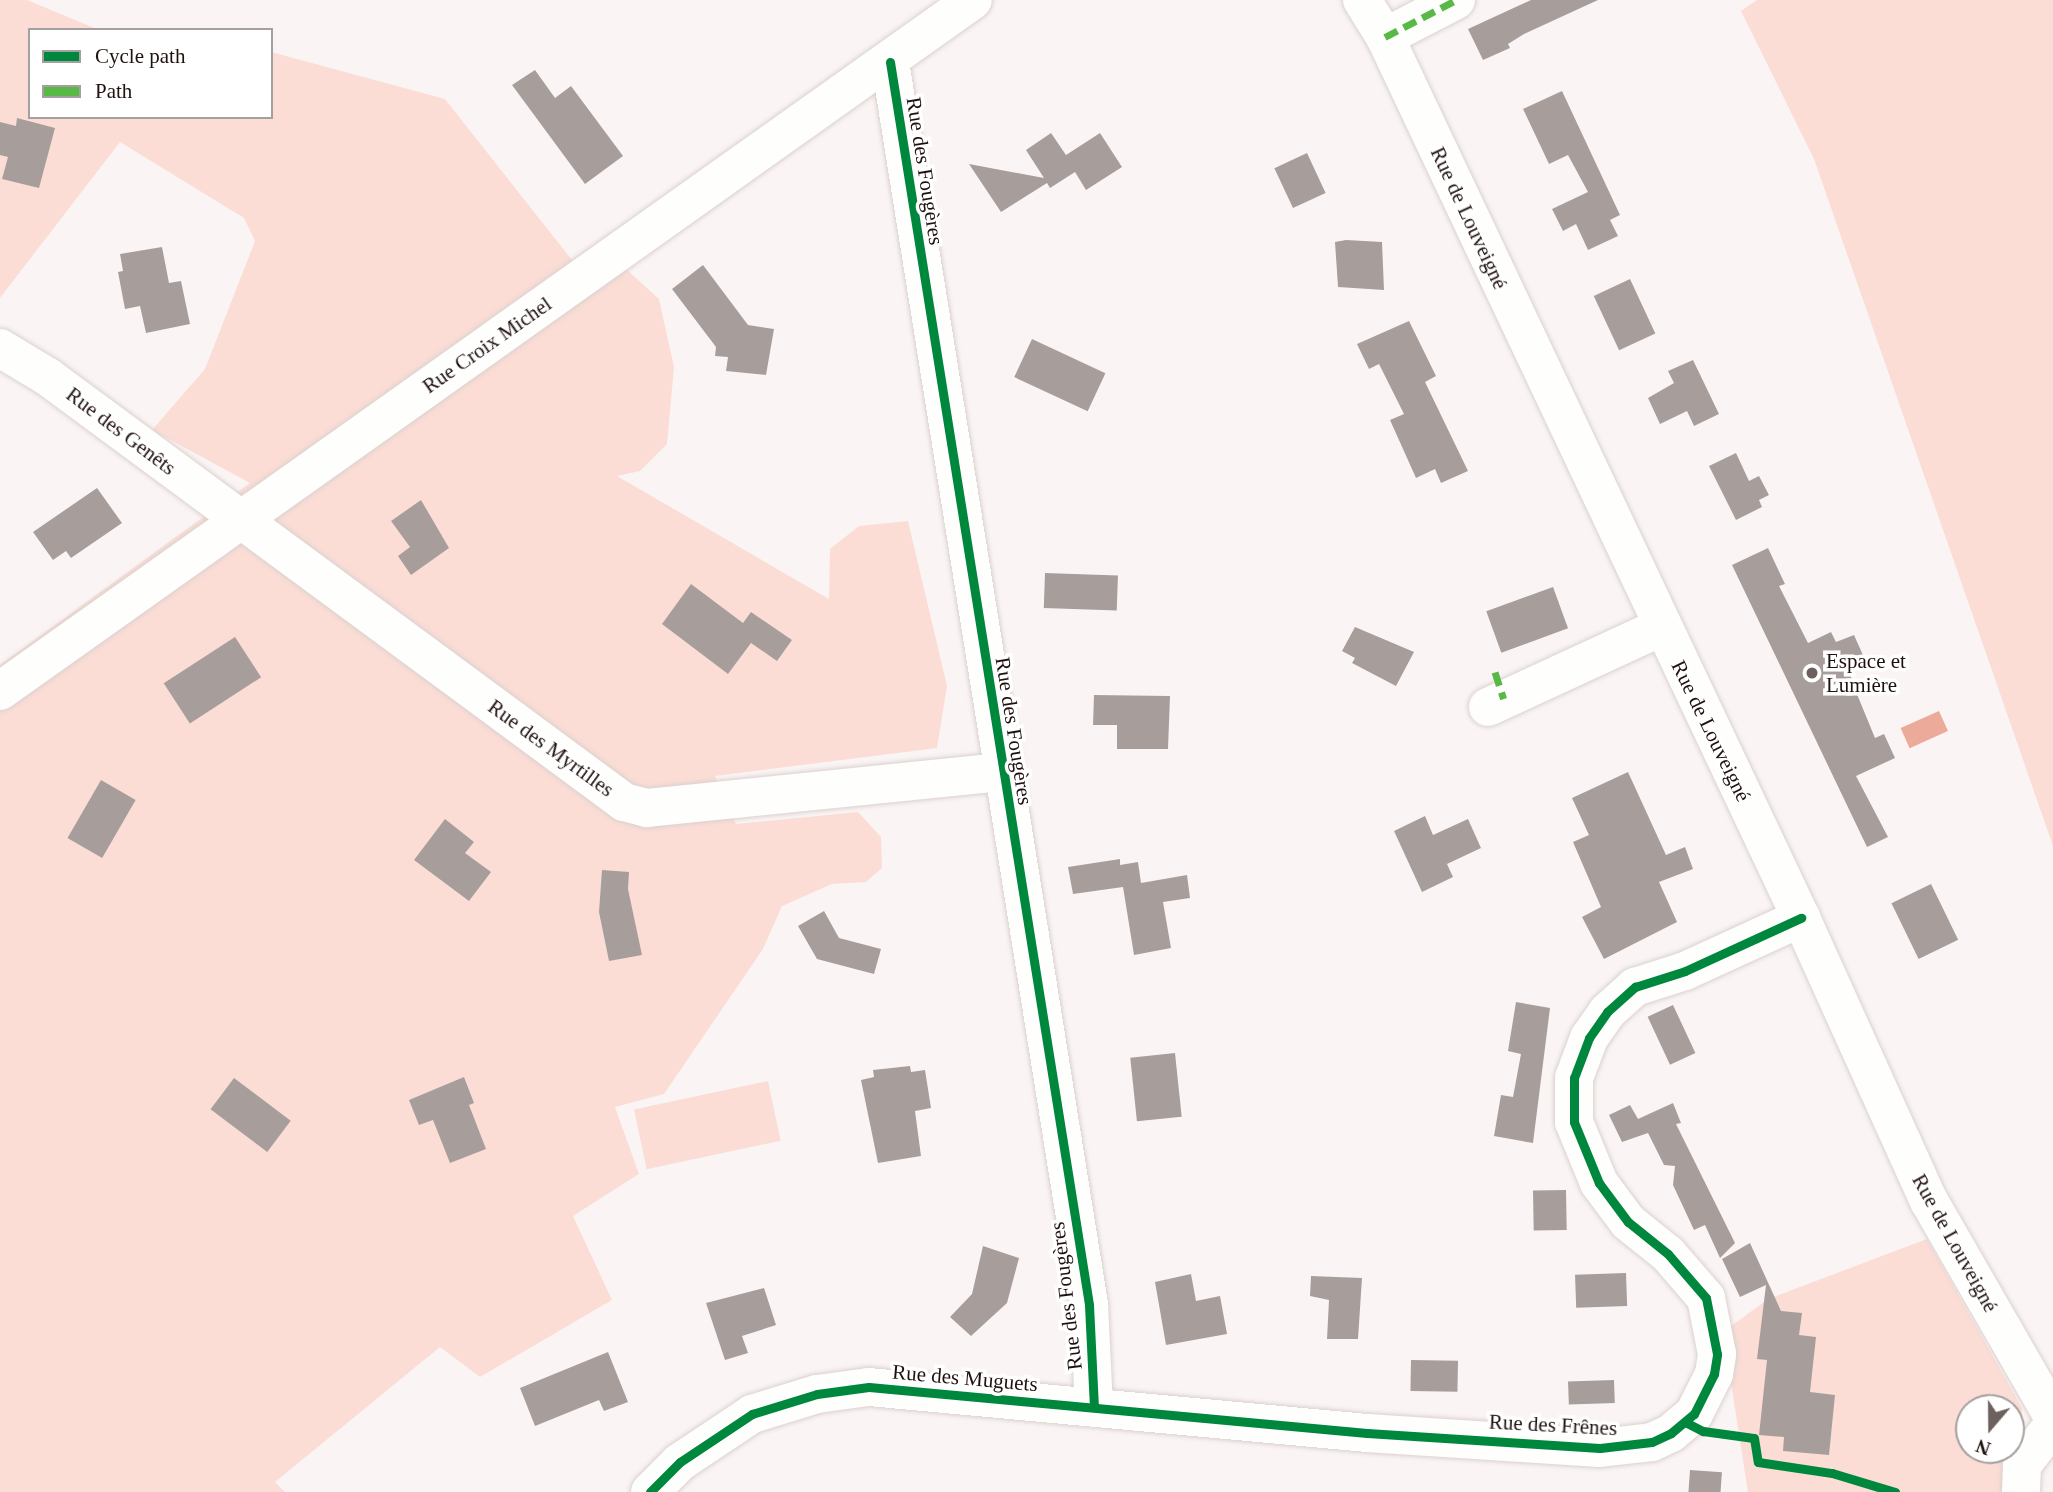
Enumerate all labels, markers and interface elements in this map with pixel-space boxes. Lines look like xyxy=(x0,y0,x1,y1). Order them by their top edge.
legend xyxy=(28,28,273,119)
text: Cycle path xyxy=(95,44,185,68)
text: Path xyxy=(95,79,132,103)
street label: Rue des Fougères xyxy=(901,95,949,247)
street label: Rue de Louveigné xyxy=(1425,143,1513,293)
street label: Rue Croix Michel xyxy=(418,291,556,399)
street label: Rue des Genêts xyxy=(61,382,181,480)
place label: Espace et Lumière xyxy=(1826,648,1906,698)
street label: Rue des Fougères xyxy=(990,655,1038,807)
street label: Rue de Louveigné xyxy=(1666,656,1756,806)
marker: Espace et Lumière xyxy=(1804,665,1820,681)
street label: Rue des Myrtilles xyxy=(483,694,619,802)
street label: Rue de Louveigné xyxy=(1907,1170,2003,1316)
street label: Rue des Fougères xyxy=(1044,1220,1088,1372)
street label: Rue des Muguets xyxy=(891,1359,1039,1397)
north arrow xyxy=(1955,1394,2025,1464)
street label: Rue des Frênes xyxy=(1488,1409,1618,1441)
text: N xyxy=(1973,1435,1993,1460)

